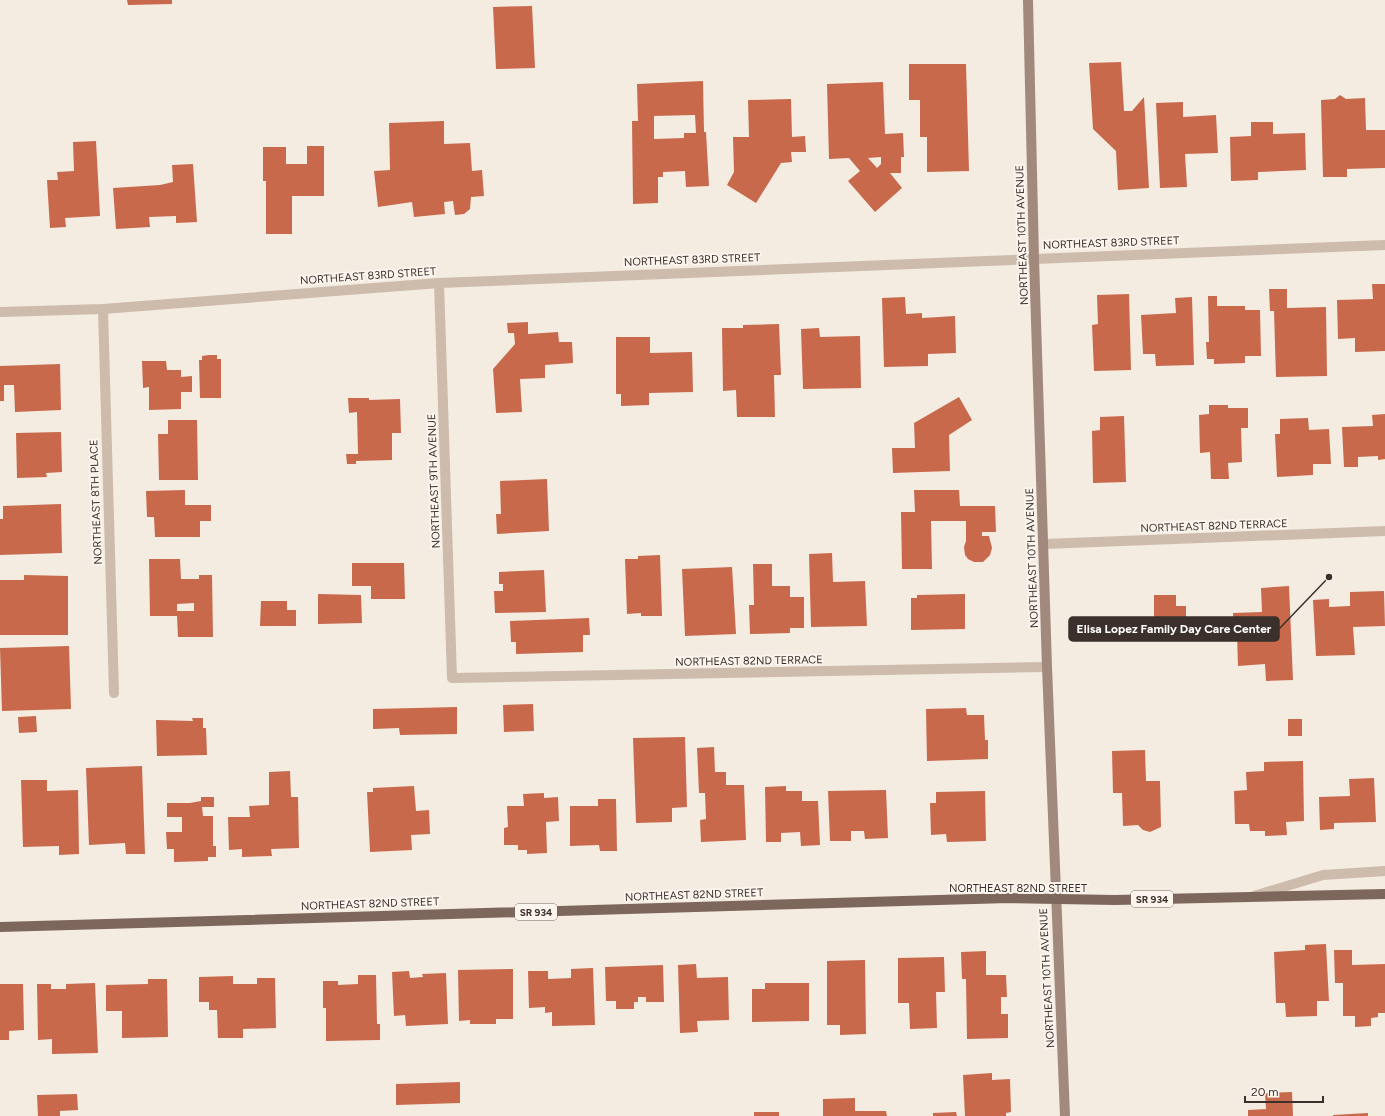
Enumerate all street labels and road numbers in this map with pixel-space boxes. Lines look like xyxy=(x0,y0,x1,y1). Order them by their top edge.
street label: NORTHEAST 10TH AVENUE xyxy=(1013,165,1031,305)
street label: NORTHEAST 83RD STREET xyxy=(1043,234,1179,252)
street label: NORTHEAST 83RD STREET xyxy=(624,251,760,269)
street label: NORTHEAST 83RD STREET xyxy=(299,265,437,287)
street label: NORTHEAST 9TH AVENUE xyxy=(425,413,443,549)
street label: NORTHEAST 8TH PLACE xyxy=(87,439,105,565)
street label: NORTHEAST 10TH AVENUE xyxy=(1023,488,1041,628)
street label: NORTHEAST 82ND TERRACE xyxy=(1140,517,1288,535)
street label: NORTHEAST 82ND TERRACE xyxy=(675,653,823,669)
street label: NORTHEAST 82ND STREET xyxy=(949,882,1087,895)
street label: NORTHEAST 82ND STREET xyxy=(625,886,763,904)
road number: SR 934 xyxy=(1131,891,1173,907)
street label: NORTHEAST 82ND STREET xyxy=(301,895,439,913)
road number: SR 934 xyxy=(515,904,557,920)
street label: NORTHEAST 10TH AVENUE xyxy=(1037,908,1057,1048)

